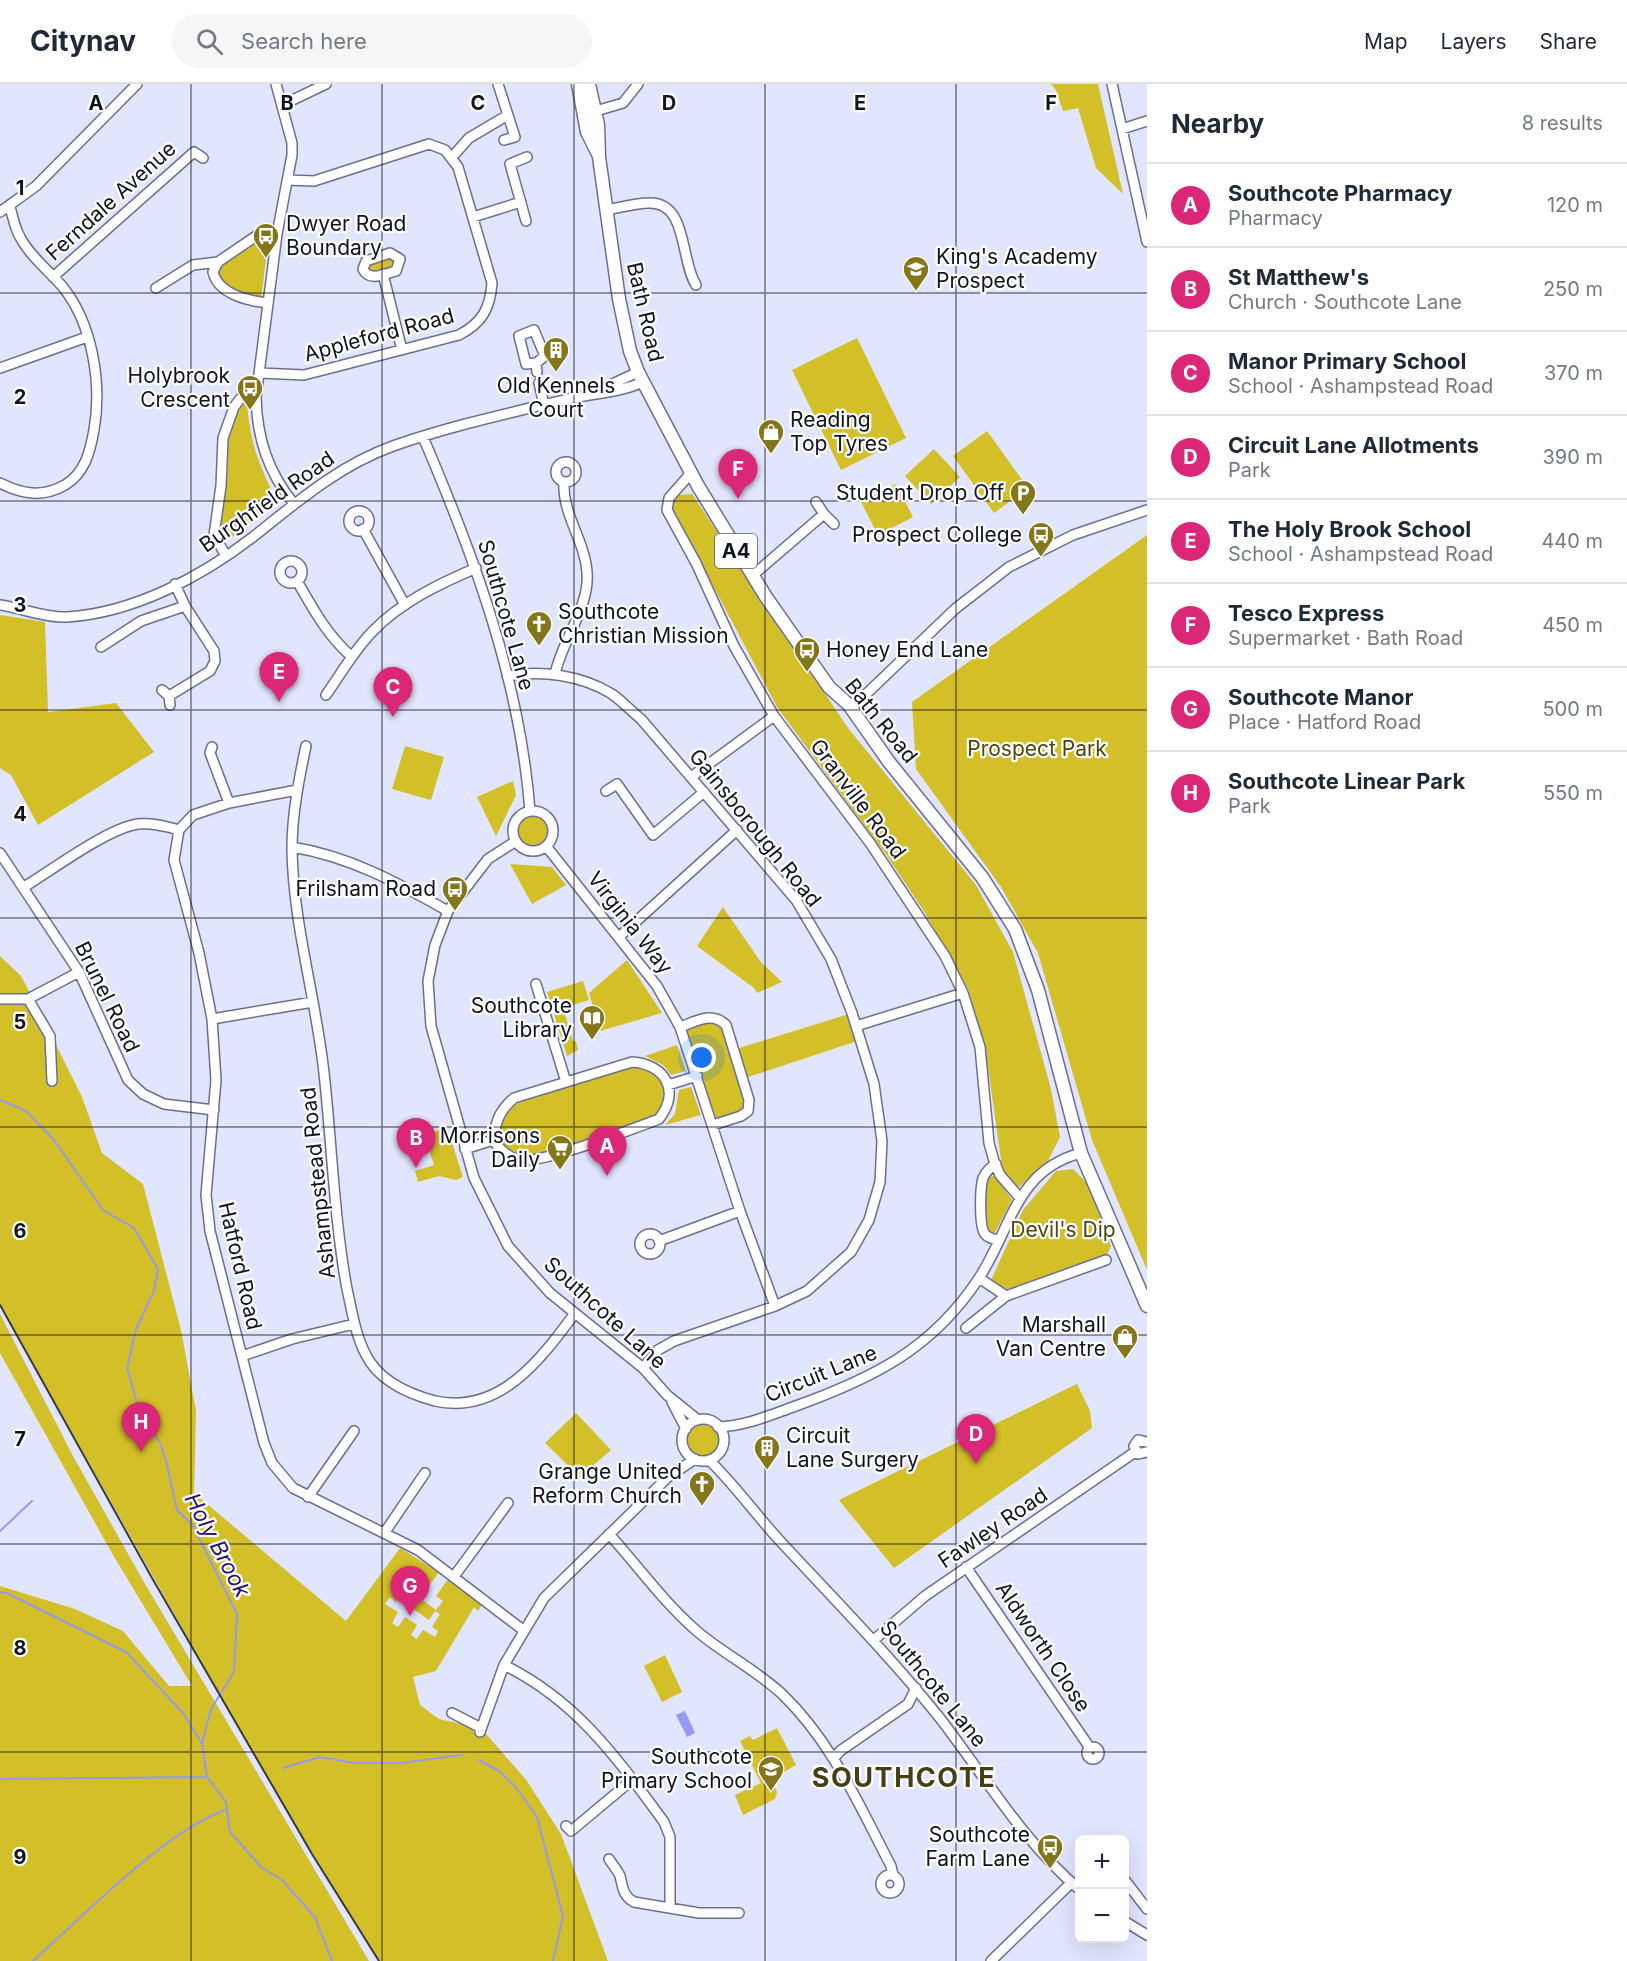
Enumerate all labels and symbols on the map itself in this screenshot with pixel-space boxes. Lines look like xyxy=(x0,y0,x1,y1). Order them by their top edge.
text: A xyxy=(89,91,104,115)
text: B xyxy=(280,91,294,115)
text: C xyxy=(471,91,485,115)
text: D xyxy=(662,91,676,115)
text: E xyxy=(854,91,866,115)
text: F xyxy=(1045,91,1057,115)
street label: Ferndale Avenue xyxy=(41,136,181,265)
text: 1 xyxy=(16,176,24,200)
place label: Dwyer Road Boundary xyxy=(286,211,406,260)
bus stop icon: Dwyer Road Boundary xyxy=(251,221,281,259)
place label: King's Academy Prospect xyxy=(936,244,1098,293)
school or university icon: King's Academy Prospect xyxy=(901,254,931,292)
street label: Bath Road xyxy=(622,260,669,364)
street label: Appleford Road xyxy=(301,302,457,367)
building icon: Old Kennels Court xyxy=(541,335,571,373)
place label: Holybrook Crescent xyxy=(128,363,230,412)
bus stop icon: Holybrook Crescent xyxy=(235,373,265,411)
place label: Old Kennels Court xyxy=(497,373,615,422)
text: 2 xyxy=(14,385,26,409)
place label: Reading Top Tyres xyxy=(790,407,888,456)
shop icon: Reading Top Tyres xyxy=(756,417,786,455)
street label: Burghfield Road xyxy=(195,446,339,557)
pin: F xyxy=(718,450,758,499)
parking icon: Student Drop Off xyxy=(1008,478,1038,516)
place label: Student Drop Off xyxy=(836,480,1004,505)
bus stop icon: Prospect College xyxy=(1026,520,1056,558)
place label: Prospect College xyxy=(852,522,1022,547)
road number: A4 xyxy=(715,534,757,568)
street label: Southcote Lane xyxy=(473,537,540,693)
text: 3 xyxy=(14,593,26,617)
place label: Southcote Christian Mission xyxy=(558,599,729,648)
church icon: Southcote Christian Mission xyxy=(524,609,554,647)
bus stop icon: Honey End Lane xyxy=(792,635,822,673)
place label: Honey End Lane xyxy=(826,637,988,662)
pin: E xyxy=(260,652,298,702)
pin: C xyxy=(374,668,412,717)
street label: Bath Road xyxy=(840,673,923,768)
street label: Granville Road xyxy=(805,734,912,863)
park label: Prospect Park xyxy=(967,736,1107,761)
street label: Gainsborough Road xyxy=(684,744,827,912)
text: 4 xyxy=(13,802,27,826)
street label: Virginia Way xyxy=(583,866,678,979)
bus stop icon: Frilsham Road xyxy=(440,874,470,912)
place label: Frilsham Road xyxy=(296,876,436,901)
street label: Brunel Road xyxy=(70,937,145,1056)
place label: Southcote Library xyxy=(471,993,572,1042)
library icon: Southcote Library xyxy=(577,1003,607,1041)
text: 5 xyxy=(14,1010,26,1034)
your location xyxy=(687,1043,716,1072)
street label: Ashampstead Road xyxy=(295,1086,340,1280)
pin: B xyxy=(396,1118,436,1168)
place label: Morrisons Daily xyxy=(440,1123,540,1172)
pin: A xyxy=(588,1126,626,1176)
supermarket icon: Morrisons Daily xyxy=(545,1133,575,1171)
street label: Hatford Road xyxy=(214,1200,267,1332)
park label: Devil's Dip xyxy=(1010,1217,1116,1242)
text: 6 xyxy=(14,1219,27,1243)
street label: Southcote Lane xyxy=(539,1251,671,1374)
place label: Marshall Van Centre xyxy=(996,1312,1106,1361)
shop icon: Marshall Van Centre xyxy=(1110,1322,1140,1360)
street label: Circuit Lane xyxy=(761,1340,880,1407)
pin: H xyxy=(122,1402,160,1452)
pin: D xyxy=(956,1414,996,1464)
place label: Circuit Lane Surgery xyxy=(786,1423,919,1472)
text: 7 xyxy=(14,1427,26,1451)
building icon: Circuit Lane Surgery xyxy=(752,1433,782,1471)
place label: Grange United Reform Church xyxy=(532,1459,682,1508)
church icon: Grange United Reform Church xyxy=(687,1469,717,1507)
street label: Fawley Road xyxy=(933,1482,1052,1573)
water label: Holy Brook xyxy=(180,1488,257,1602)
pin: G xyxy=(390,1566,430,1616)
street label: Aldworth Close xyxy=(991,1577,1096,1717)
street label: Southcote Lane xyxy=(875,1615,992,1752)
text: 8 xyxy=(13,1636,27,1660)
place label: Southcote Primary School xyxy=(601,1744,752,1793)
school or university icon: Southcote Primary School xyxy=(756,1754,786,1792)
district label: SOUTHCOTE xyxy=(812,1761,996,1794)
place label: Southcote Farm Lane xyxy=(925,1822,1030,1871)
bus stop icon: Southcote Farm Lane xyxy=(1035,1832,1065,1870)
text: 9 xyxy=(14,1845,27,1869)

